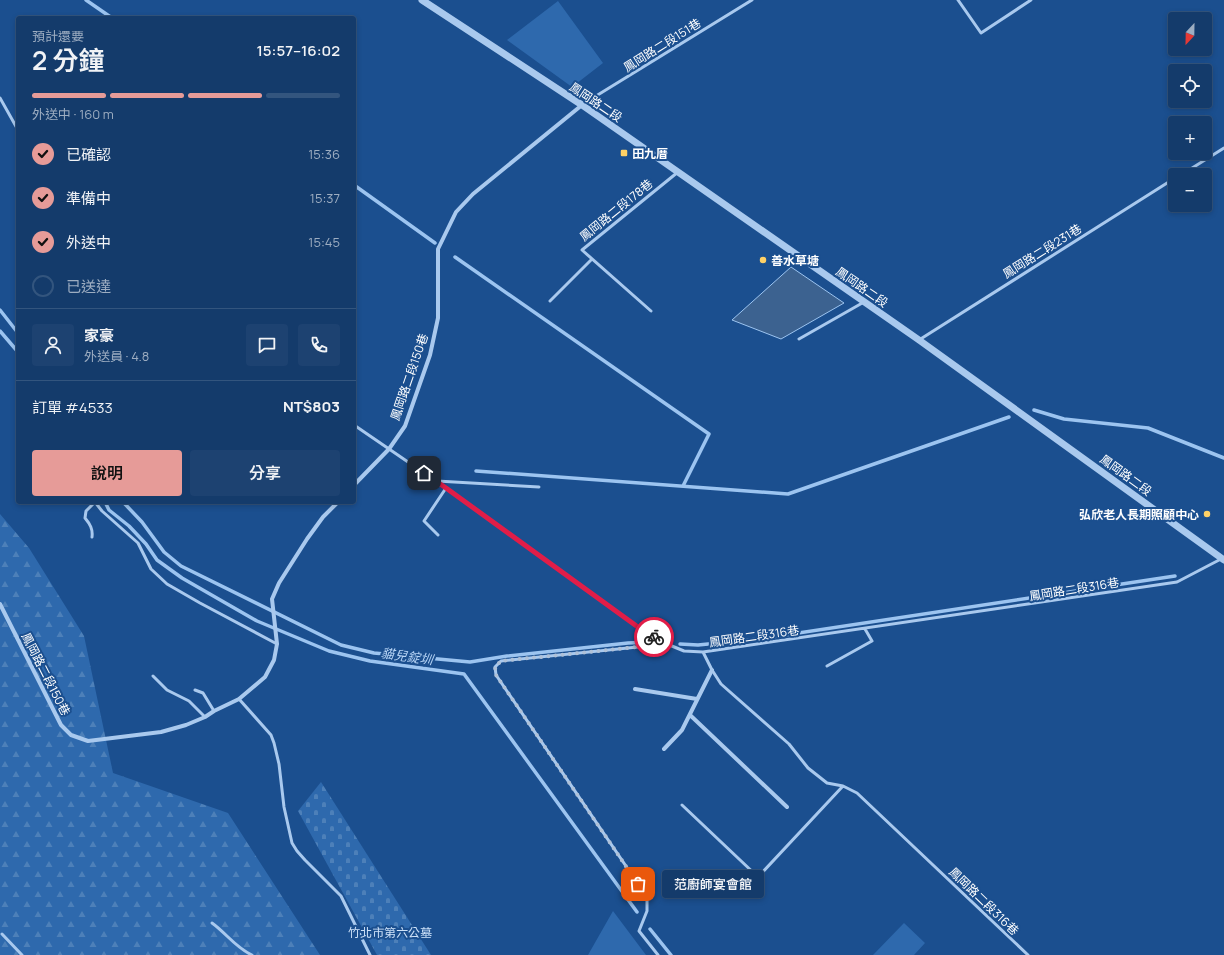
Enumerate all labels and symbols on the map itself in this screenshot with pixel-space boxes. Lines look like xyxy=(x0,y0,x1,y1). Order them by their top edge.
north arrow xyxy=(1168,12,1212,56)
street label: 鳳岡路二段151巷 xyxy=(620,14,704,76)
street label: 鳳岡路二段 xyxy=(566,78,626,126)
place label: 田九厝 xyxy=(632,145,668,162)
marker: 田九厝 xyxy=(619,148,629,158)
street label: 鳳岡路二段178巷 xyxy=(576,175,656,245)
street label: 鳳岡路二段231巷 xyxy=(999,220,1085,282)
place label: 善水草塘 xyxy=(771,252,819,269)
marker: 善水草塘 xyxy=(758,255,768,265)
street label: 鳳岡路二段 xyxy=(833,263,891,311)
street label: 鳳岡路二段150巷 xyxy=(386,331,432,423)
street label: 鳳岡路二段 xyxy=(1097,450,1155,500)
pin xyxy=(407,456,441,490)
place label: 弘欣老人長期照顧中心 xyxy=(1079,506,1199,523)
marker: 弘欣老人長期照顧中心 xyxy=(1202,509,1212,519)
street label: 鳳岡路二段316巷 xyxy=(1028,574,1120,604)
courier xyxy=(634,617,674,657)
street label: 鳳岡路二段316巷 xyxy=(708,621,800,651)
street label: 鳳岡路二段150巷 xyxy=(18,630,74,718)
water label: 貓兒錠圳 xyxy=(380,643,436,669)
street label: 鳳岡路二段316巷 xyxy=(945,863,1023,939)
pin xyxy=(621,867,655,901)
callout: 范廚師宴會館 xyxy=(662,870,764,898)
park label: 竹北市第六公墓 xyxy=(348,924,432,941)

